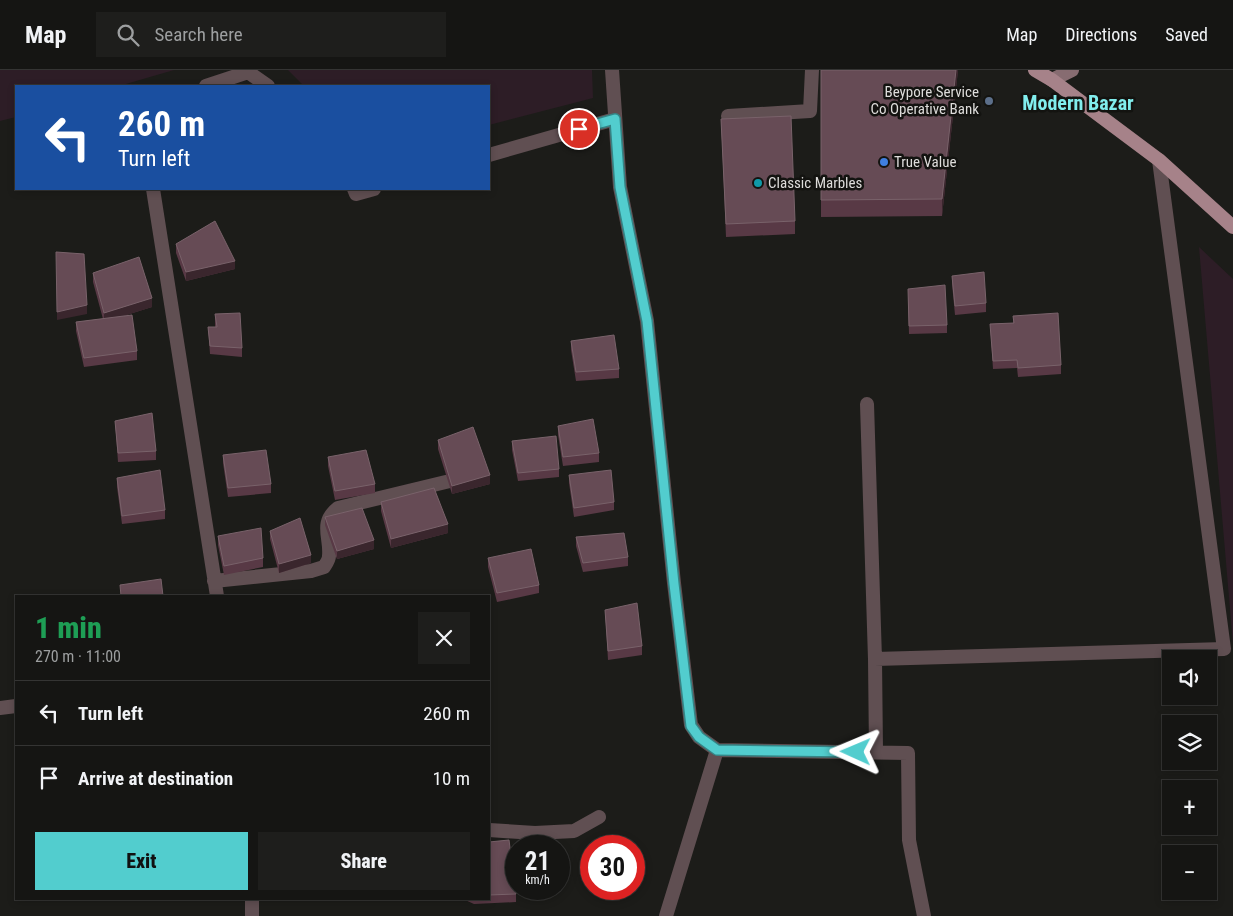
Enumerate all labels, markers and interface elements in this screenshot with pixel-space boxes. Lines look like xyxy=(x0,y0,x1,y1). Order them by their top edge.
search box xyxy=(96,12,446,57)
text: Map xyxy=(25,21,66,49)
icon: search xyxy=(114,21,142,49)
text: Search here xyxy=(154,23,243,46)
text: Map xyxy=(1006,24,1037,45)
text: Directions xyxy=(1065,24,1137,45)
text: Saved xyxy=(1165,24,1208,45)
place label: Beypore Service Co Operative Bank xyxy=(871,83,979,118)
district label: Modern Bazar xyxy=(1022,91,1134,115)
marker: Beypore Service Co Operative Bank xyxy=(983,95,995,107)
text: 260 m xyxy=(118,104,205,145)
icon: left xyxy=(35,105,100,170)
pin xyxy=(558,108,600,150)
icon: arrive xyxy=(565,115,593,143)
text: Turn left xyxy=(118,146,190,171)
place label: True Value xyxy=(894,153,957,171)
marker: True Value xyxy=(878,156,890,168)
place label: Classic Marbles xyxy=(768,174,863,192)
marker: Classic Marbles xyxy=(752,177,764,189)
text: 1 min xyxy=(35,610,102,645)
button: close xyxy=(418,612,470,664)
text: 270 m · 11:00 xyxy=(35,647,121,666)
map controls xyxy=(1162,650,1217,900)
button: sound xyxy=(1162,650,1217,705)
icon: left xyxy=(35,699,63,727)
text: Turn left xyxy=(78,702,143,725)
text: 260 m xyxy=(423,702,470,725)
button: layers xyxy=(1162,715,1217,770)
position arrow xyxy=(829,725,881,777)
icon: arrive xyxy=(35,764,63,792)
text: Arrive at destination xyxy=(78,767,233,790)
text: 10 m xyxy=(433,767,470,790)
button: + xyxy=(1162,780,1217,835)
button: Exit xyxy=(35,832,248,890)
button: Share xyxy=(258,832,470,890)
speed limit sign: 30 xyxy=(580,835,645,900)
button: − xyxy=(1162,845,1217,900)
text: 21 xyxy=(525,847,550,876)
text: km/h xyxy=(525,873,550,887)

